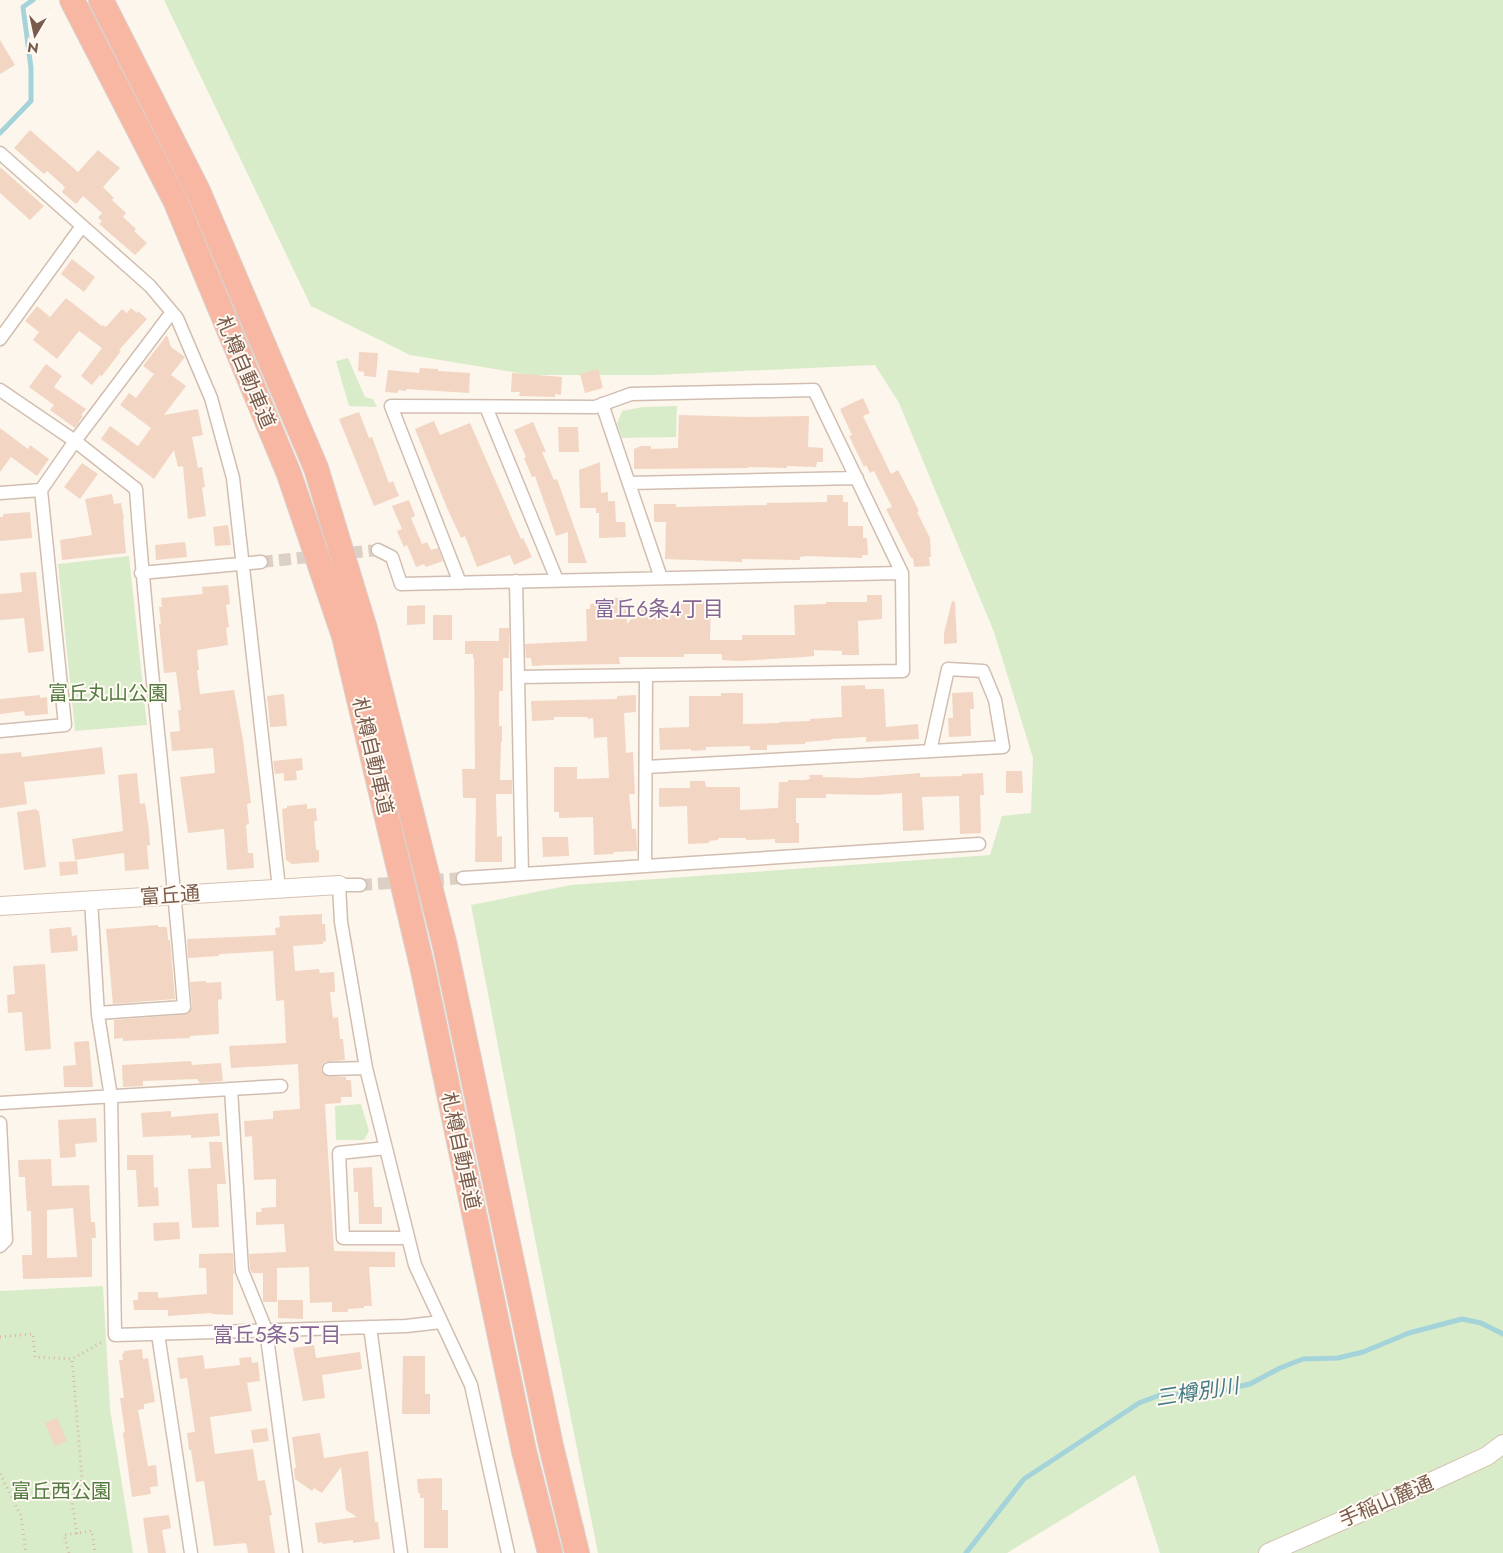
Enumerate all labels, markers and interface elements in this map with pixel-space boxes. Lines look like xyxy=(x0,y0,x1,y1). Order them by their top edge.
north arrow xyxy=(10,10,60,60)
text: N xyxy=(26,37,40,59)
street label: 札樽自動車道 xyxy=(209,311,282,433)
district label: 富丘6条4丁目 xyxy=(594,594,724,624)
park label: 富丘丸山公園 xyxy=(48,679,168,708)
street label: 札樽自動車道 xyxy=(345,694,400,818)
street label: 富丘通 xyxy=(139,879,201,912)
street label: 札樽自動車道 xyxy=(434,1089,487,1213)
district label: 富丘5条5丁目 xyxy=(213,1320,341,1350)
water label: 三樽別川 xyxy=(1153,1370,1243,1413)
street label: 手稲山麓通 xyxy=(1335,1469,1438,1534)
park label: 富丘西公園 xyxy=(11,1477,111,1506)

